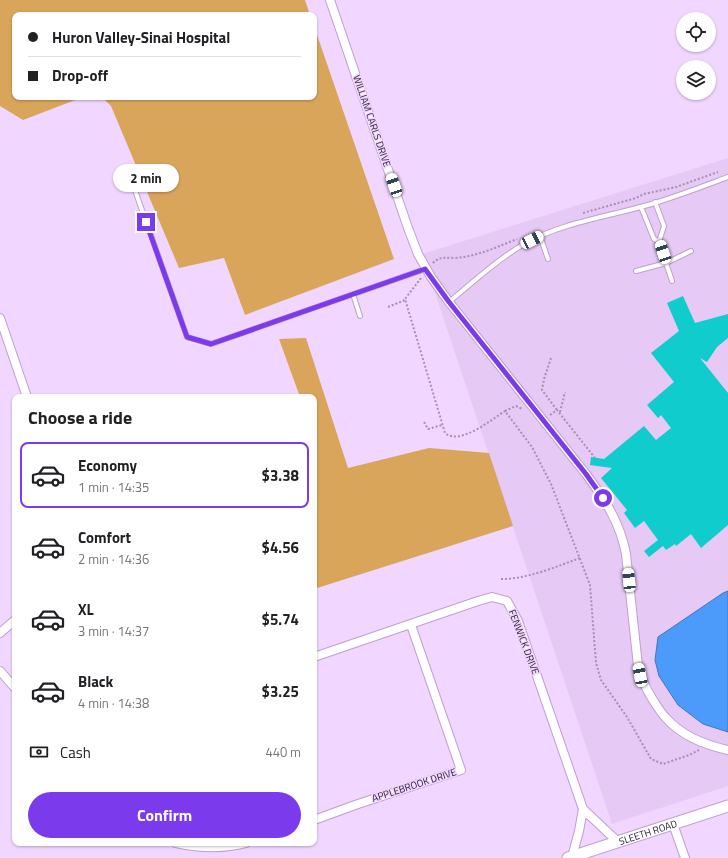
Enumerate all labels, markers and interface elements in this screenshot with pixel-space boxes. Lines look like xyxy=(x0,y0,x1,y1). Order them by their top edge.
map controls xyxy=(676,12,716,100)
button: locate xyxy=(676,12,716,52)
text: Huron Valley-Sinai Hospital xyxy=(52,26,230,49)
button: layers xyxy=(676,60,716,100)
text: Drop-off xyxy=(52,64,108,87)
street label: WILLIAM CARLS DRIVE xyxy=(349,73,395,169)
callout: 2 min xyxy=(113,164,179,192)
text: 2 min xyxy=(130,168,162,188)
car xyxy=(384,172,404,198)
route end xyxy=(137,213,155,231)
car xyxy=(519,229,545,251)
car xyxy=(654,239,672,265)
text: Choose a ride xyxy=(28,404,132,431)
text: Economy xyxy=(78,454,137,477)
icon: car xyxy=(30,457,66,493)
text: $3.38 xyxy=(262,464,299,487)
text: 1 min · 14:35 xyxy=(78,477,149,497)
route start xyxy=(594,489,612,507)
text: Comfort xyxy=(78,526,131,549)
icon: car xyxy=(30,529,66,565)
text: $4.56 xyxy=(262,536,299,559)
text: 2 min · 14:36 xyxy=(78,549,149,569)
car xyxy=(622,567,636,593)
text: XL xyxy=(78,598,94,621)
icon: car xyxy=(30,601,66,637)
street label: FENWICK DRIVE xyxy=(505,607,543,677)
text: $5.74 xyxy=(262,608,299,631)
text: 3 min · 14:37 xyxy=(78,621,149,641)
car xyxy=(632,662,648,688)
text: Black xyxy=(78,670,113,693)
icon: car xyxy=(30,673,66,709)
text: $3.25 xyxy=(262,680,299,703)
text: 4 min · 14:38 xyxy=(78,693,149,713)
icon: cash xyxy=(28,741,50,763)
text: Cash xyxy=(60,741,91,764)
text: 440 m xyxy=(265,742,301,762)
street label: APPLEBROOK DRIVE xyxy=(370,764,459,806)
button: Confirm xyxy=(28,792,301,838)
street label: SLEETH ROAD xyxy=(617,816,679,849)

